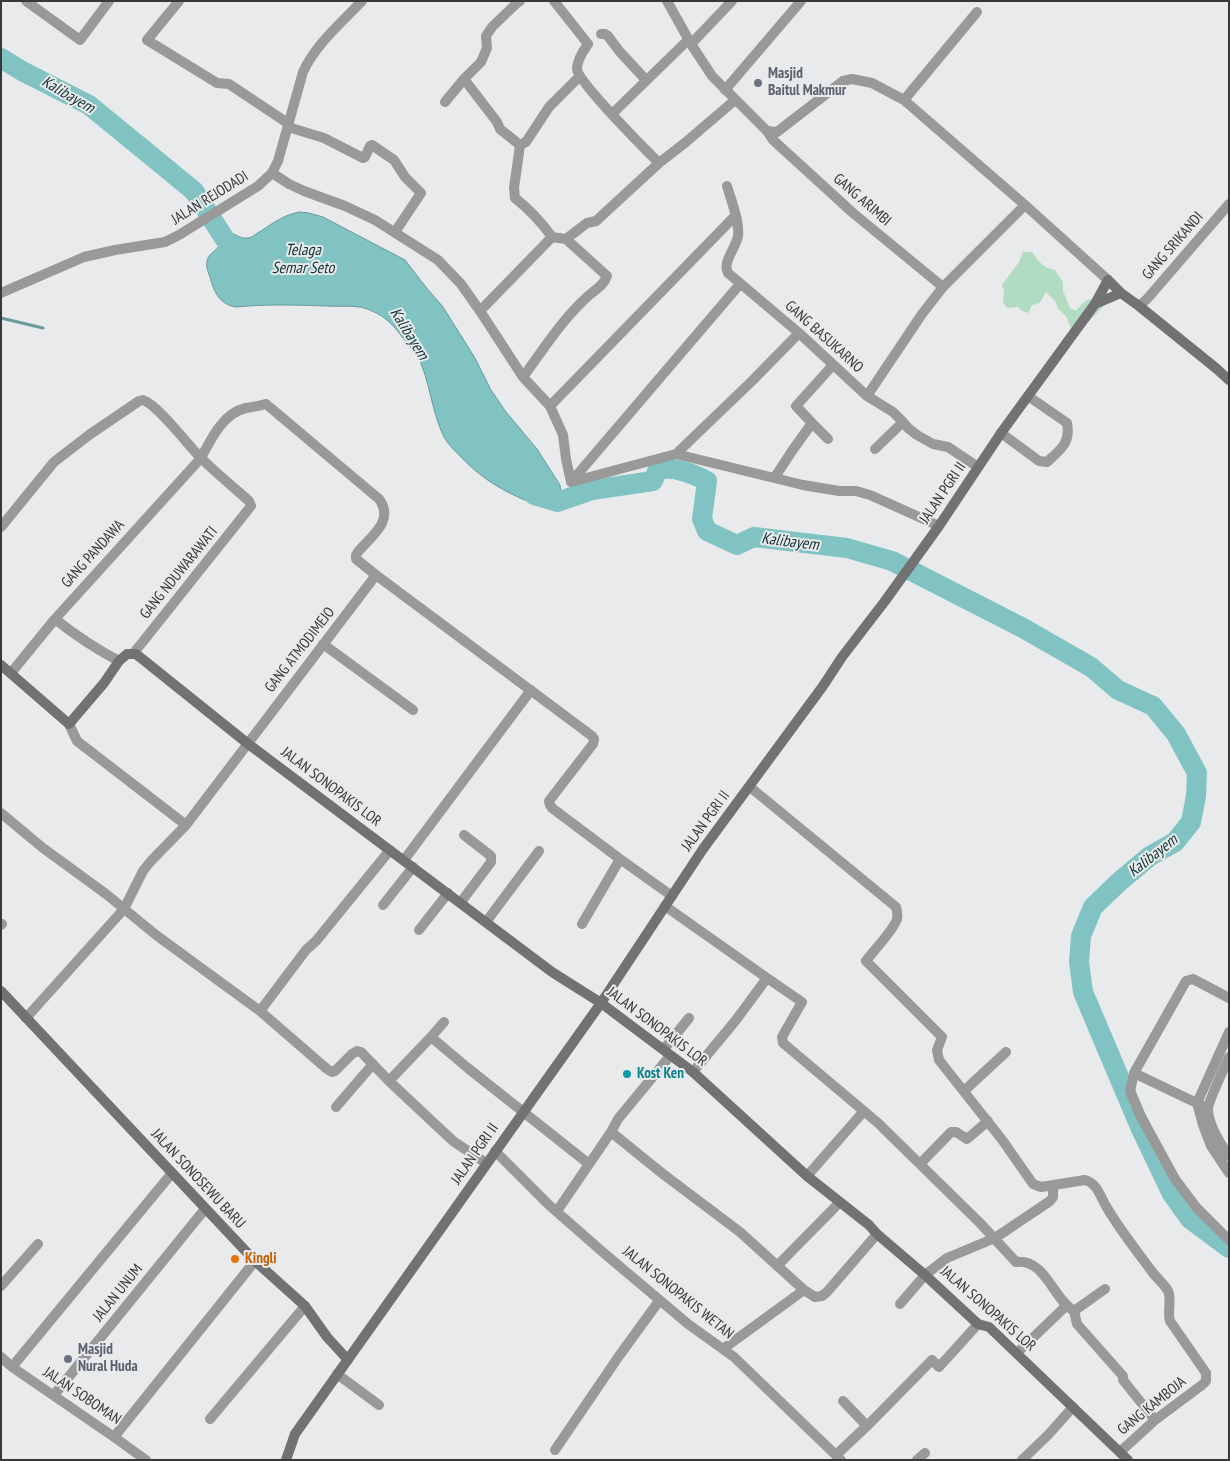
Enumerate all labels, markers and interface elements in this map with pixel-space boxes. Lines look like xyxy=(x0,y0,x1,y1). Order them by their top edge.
place label: Masjid Baitul Makmur xyxy=(768,65,846,100)
water label: Kalibayem xyxy=(38,72,98,118)
marker: Masjid Baitul Makmur xyxy=(752,77,764,89)
street label: JALAN REJODADI xyxy=(168,167,252,229)
street label: GANG ARIMBI xyxy=(829,170,895,230)
street label: GANG SRIKANDI xyxy=(1139,208,1207,284)
water label: Telaga Semar Seto xyxy=(272,240,334,278)
street label: GANG BASUKARNO xyxy=(781,297,867,377)
water label: Kalibayem xyxy=(386,305,432,363)
street label: JALAN PGRI II xyxy=(916,459,970,527)
street label: GANG PANDAWA xyxy=(58,516,128,592)
street label: GANG NDUWARAWATI xyxy=(136,523,222,623)
water label: Kalibayem xyxy=(760,529,820,555)
street label: GANG ATMODIMEJO xyxy=(261,604,339,696)
street label: JALAN SONOPAKIS LOR xyxy=(277,743,385,831)
street label: JALAN PGRI II xyxy=(678,787,734,855)
water label: Kalibayem xyxy=(1124,831,1182,881)
street label: JALAN SONOPAKIS LOR xyxy=(603,983,711,1071)
place label: Kost Ken xyxy=(637,1065,684,1083)
marker: Kost Ken xyxy=(621,1068,633,1080)
street label: JALAN PGRI II xyxy=(447,1120,503,1188)
street label: JALAN SONOSEWU BARU xyxy=(147,1126,249,1232)
street label: JALAN SONOPAKIS WETAN xyxy=(619,1243,737,1343)
place label: Kingli xyxy=(245,1250,277,1268)
marker: Kingli xyxy=(229,1253,241,1265)
street label: JALAN UNUM xyxy=(89,1261,147,1325)
street label: JALAN SONOPAKIS LOR xyxy=(937,1263,1039,1355)
place label: Masjid Nural Huda xyxy=(78,1341,138,1376)
marker: Masjid Nural Huda xyxy=(62,1353,74,1365)
street label: JALAN SOBOMAN xyxy=(40,1363,124,1429)
street label: GANG KAMBOJA xyxy=(1114,1373,1190,1439)

